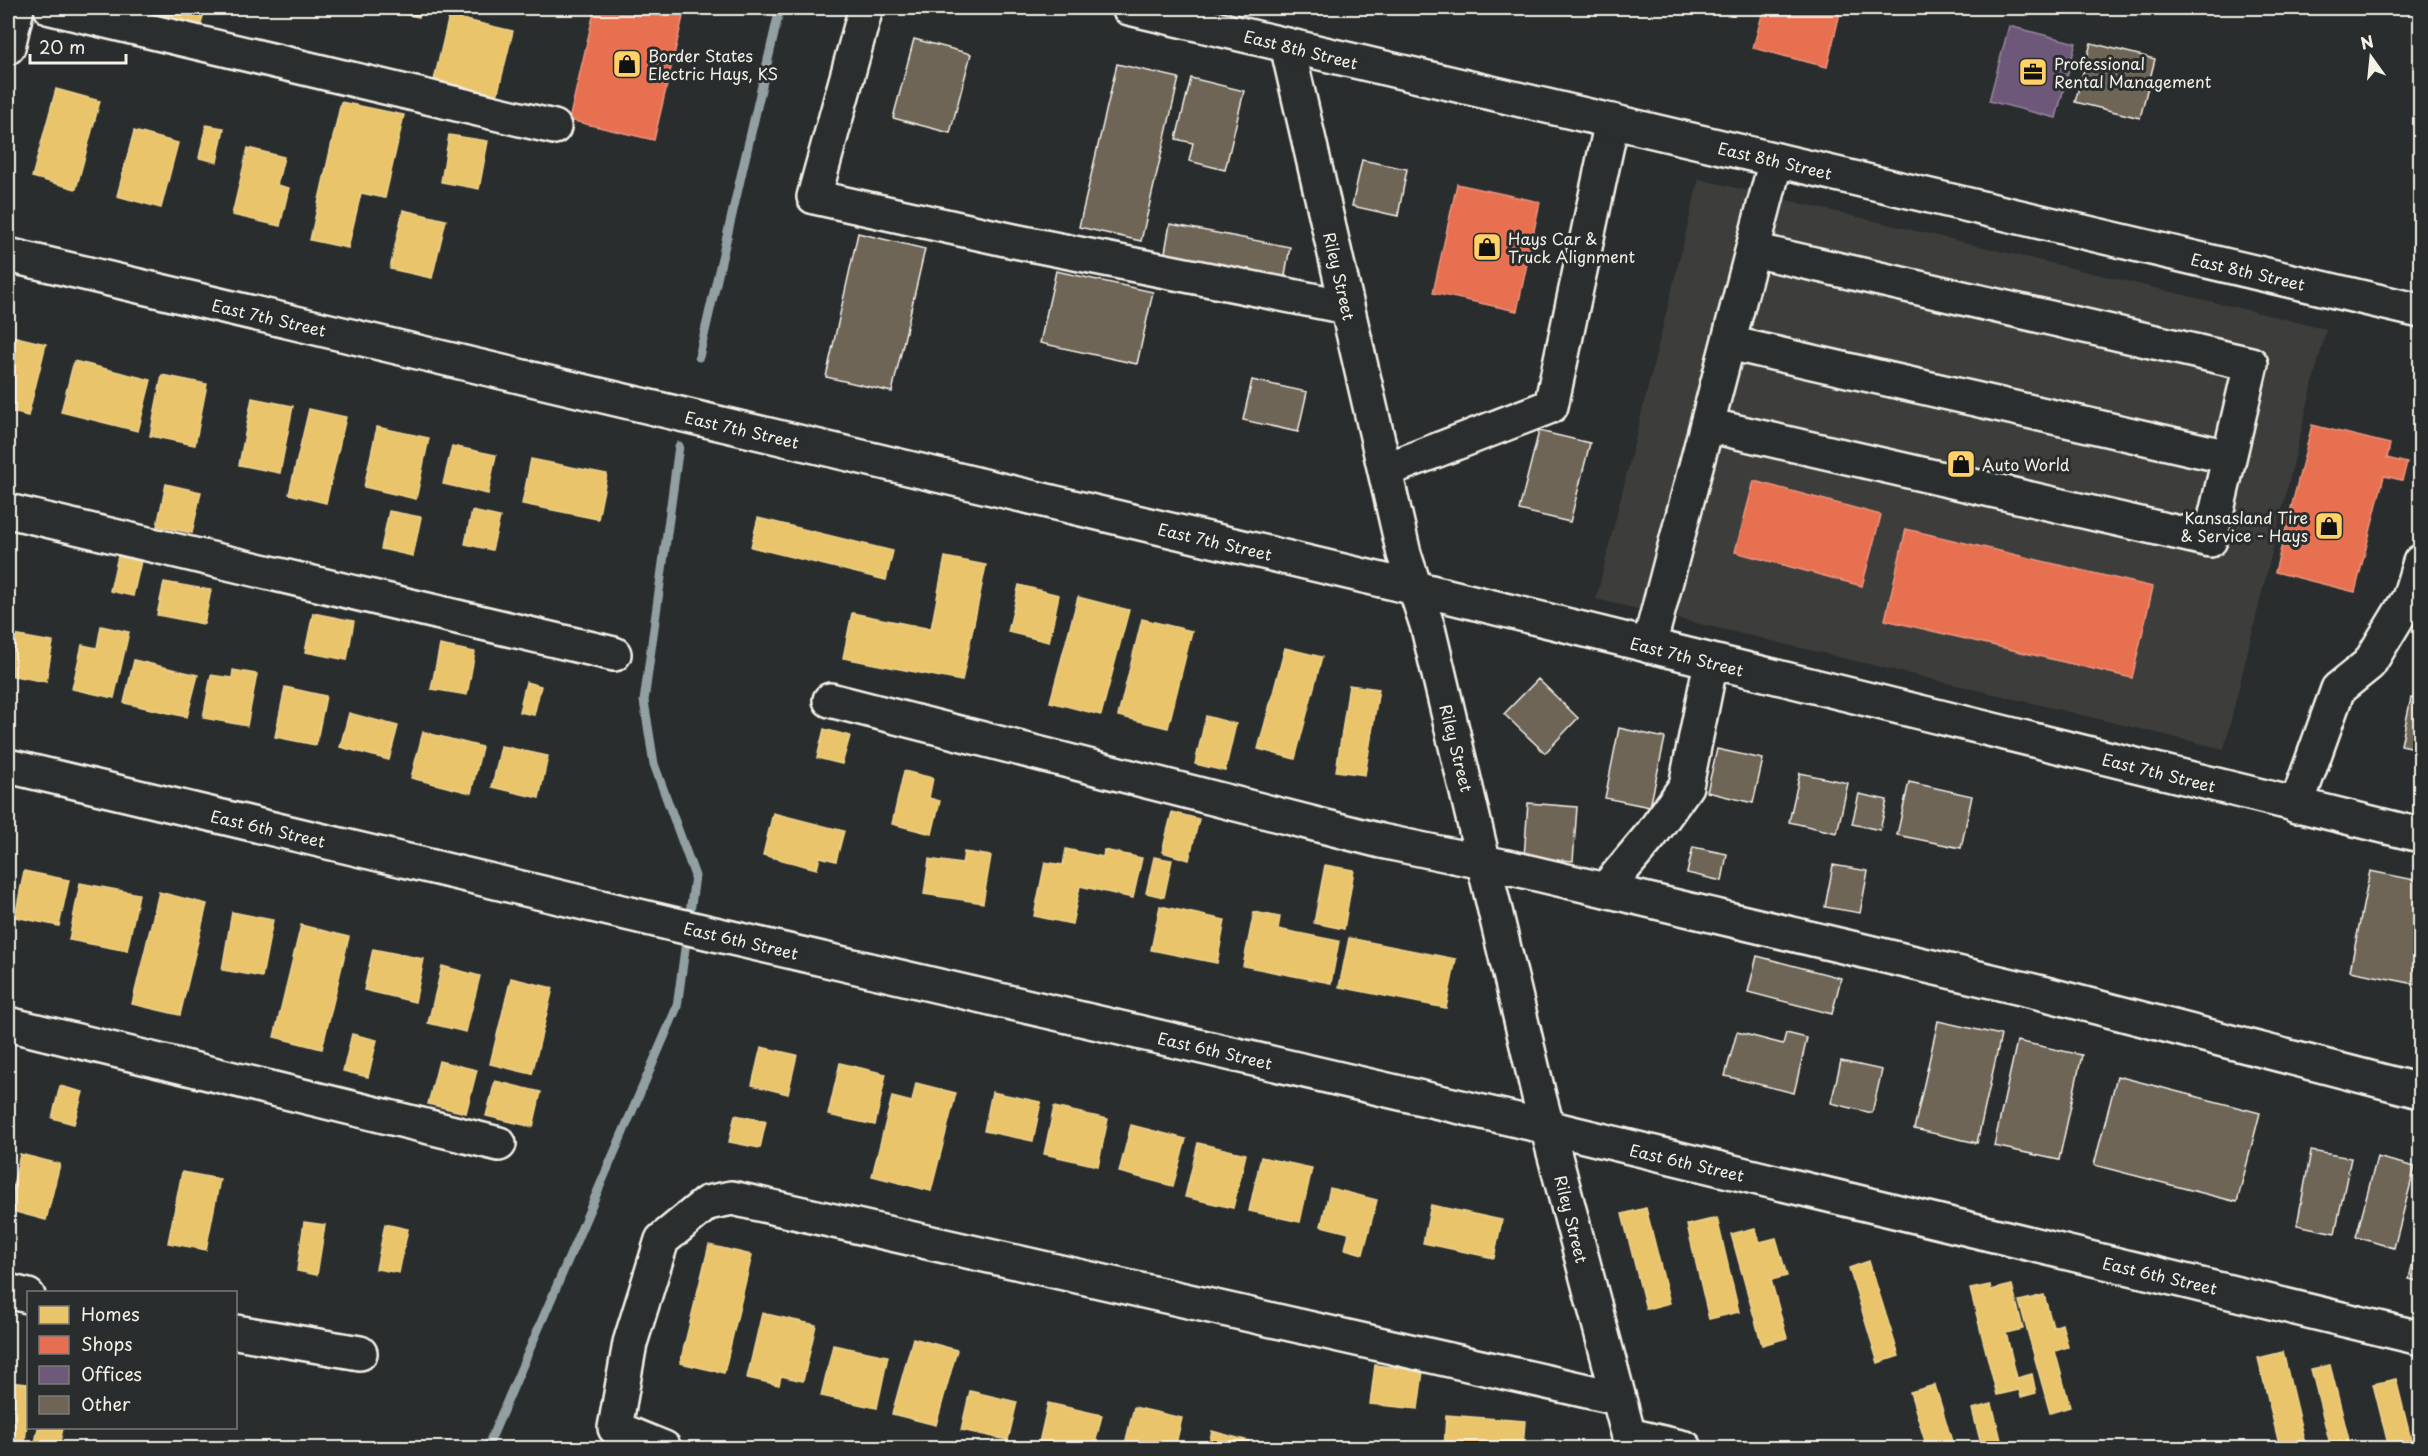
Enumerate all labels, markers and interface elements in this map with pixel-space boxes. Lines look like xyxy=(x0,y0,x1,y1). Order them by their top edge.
street label: East 8th Street xyxy=(1242,23,1361,75)
scale bar xyxy=(30,27,126,65)
north arrow xyxy=(2341,27,2401,87)
text: N xyxy=(2358,28,2376,55)
text: 20 m xyxy=(39,33,85,60)
place label: Border States Electric Hays, KS xyxy=(648,43,778,85)
shop icon: Border States Electric Hays, KS xyxy=(611,48,643,80)
place label: Professional Rental Management xyxy=(2054,51,2212,93)
office icon: Professional Rental Management xyxy=(2017,56,2049,88)
street label: East 8th Street xyxy=(1716,135,1835,185)
place label: Hays Car & Truck Alignment xyxy=(1508,226,1635,268)
street label: Riley Street xyxy=(1318,230,1362,323)
shop icon: Hays Car & Truck Alignment xyxy=(1471,231,1503,263)
street label: East 8th Street xyxy=(2189,246,2308,296)
street label: East 7th Street xyxy=(210,292,329,342)
street label: East 7th Street xyxy=(683,404,802,454)
shop icon: Auto World xyxy=(1945,448,1977,480)
place label: Auto World xyxy=(1982,452,2070,476)
place label: Kansasland Tire & Service - Hays xyxy=(2180,505,2308,547)
shop icon: Kansasland Tire & Service - Hays xyxy=(2313,510,2345,542)
street label: East 7th Street xyxy=(1156,516,1275,566)
street label: East 7th Street xyxy=(1628,630,1747,682)
street label: Riley Street xyxy=(1435,702,1480,795)
street label: East 7th Street xyxy=(2100,746,2219,798)
street label: East 6th Street xyxy=(208,803,328,853)
street label: East 6th Street xyxy=(681,915,801,965)
street label: East 6th Street xyxy=(1155,1025,1275,1075)
street label: East 6th Street xyxy=(1627,1137,1747,1187)
street label: Riley Street xyxy=(1550,1173,1595,1266)
street label: East 6th Street xyxy=(2100,1250,2220,1300)
legend xyxy=(27,1291,237,1429)
text: Homes xyxy=(81,1300,139,1327)
text: Shops xyxy=(81,1330,132,1357)
text: Offices xyxy=(81,1360,142,1387)
text: Other xyxy=(81,1390,131,1417)

